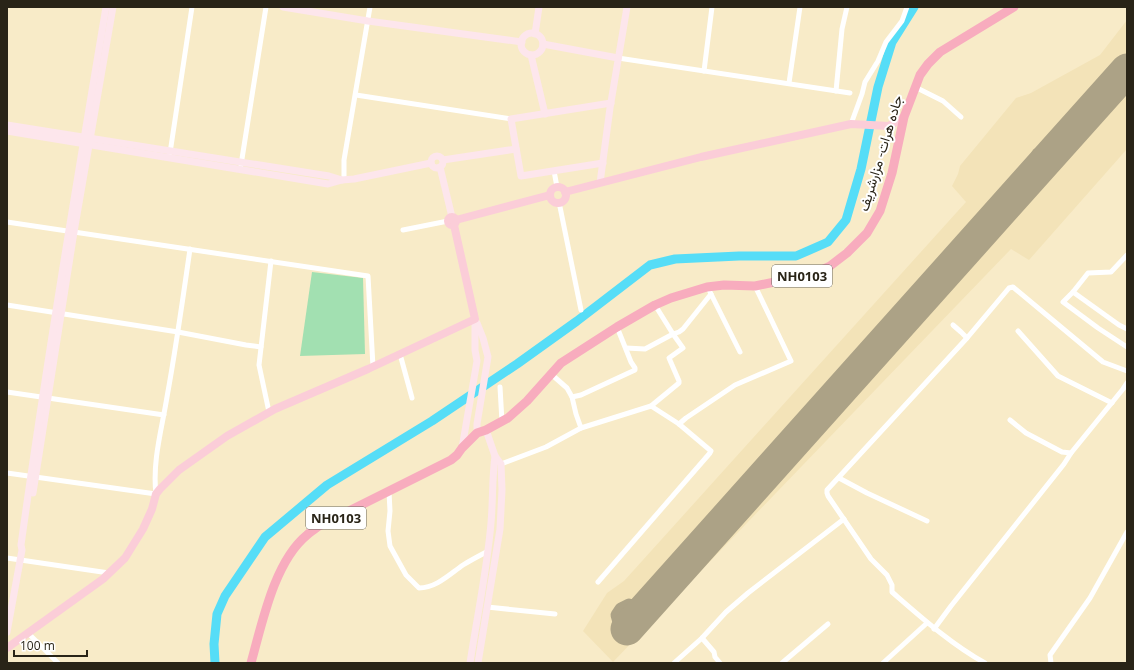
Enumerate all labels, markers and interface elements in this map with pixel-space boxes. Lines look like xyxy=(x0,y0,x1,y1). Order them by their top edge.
street label: جاده هرات- مزارشریف xyxy=(853,93,907,213)
road number: NH0103 xyxy=(772,265,832,287)
road number: NH0103 xyxy=(306,507,366,529)
scale bar xyxy=(14,632,87,658)
text: 100 m xyxy=(20,637,55,654)

